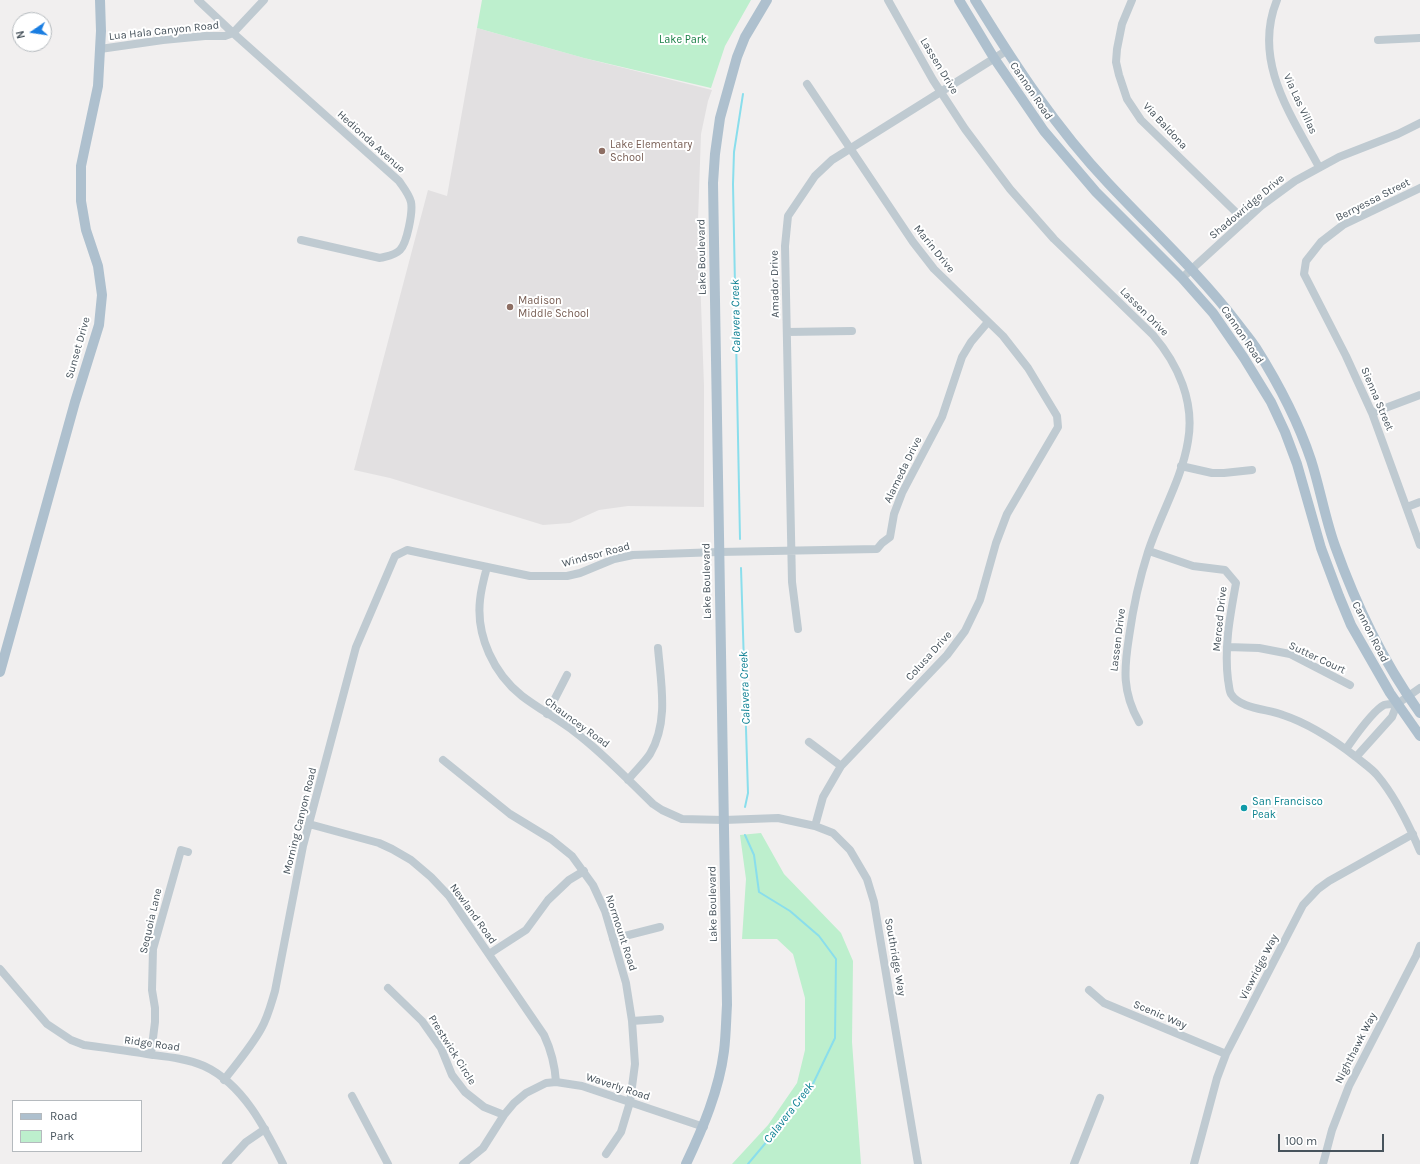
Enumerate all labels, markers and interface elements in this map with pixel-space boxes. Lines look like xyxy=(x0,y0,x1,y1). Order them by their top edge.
north arrow xyxy=(12,12,52,52)
street label: Lua Hala Canyon Road xyxy=(108,19,220,43)
text: N xyxy=(14,29,28,40)
park label: Lake Park xyxy=(659,33,707,47)
street label: Lassen Drive xyxy=(917,35,961,97)
street label: Cannon Road xyxy=(1007,60,1055,122)
street label: Via Las Villas xyxy=(1280,72,1320,136)
street label: Via Baldona xyxy=(1140,100,1190,152)
street label: Hedionda Avenue xyxy=(334,108,408,176)
place label: Lake Elementary School xyxy=(610,138,692,164)
marker: Lake Elementary School xyxy=(597,146,607,156)
street label: Shadowridge Drive xyxy=(1207,172,1287,242)
street label: Berryessa Street xyxy=(1334,176,1412,224)
street label: Lake Boulevard xyxy=(695,219,709,295)
street label: Marin Drive xyxy=(911,222,957,276)
street label: Amador Drive xyxy=(768,250,782,318)
water label: Calavera Creek xyxy=(728,279,744,353)
street label: Lassen Drive xyxy=(1117,285,1171,339)
place label: Madison Middle School xyxy=(518,294,589,320)
marker: Madison Middle School xyxy=(505,302,515,312)
street label: Cannon Road xyxy=(1218,304,1266,366)
street label: Sunset Drive xyxy=(63,316,93,380)
street label: Sienna Street xyxy=(1358,365,1396,433)
street label: Alameda Drive xyxy=(881,435,925,505)
street label: Windsor Road xyxy=(560,540,632,570)
street label: Lake Boulevard xyxy=(700,543,714,619)
street label: Merced Drive xyxy=(1210,586,1230,652)
street label: Cannon Road xyxy=(1349,599,1391,665)
street label: Lassen Drive xyxy=(1108,608,1128,672)
street label: Colusa Drive xyxy=(903,628,955,684)
street label: Sutter Court xyxy=(1286,639,1348,677)
water label: Calavera Creek xyxy=(737,651,753,725)
street label: Chauncey Road xyxy=(542,695,612,751)
street label: Morning Canyon Road xyxy=(280,766,320,876)
place label: San Francisco Peak xyxy=(1252,795,1323,821)
marker: San Francisco Peak xyxy=(1239,803,1249,813)
street label: Lake Boulevard xyxy=(706,866,720,942)
street label: Newland Road xyxy=(447,881,499,947)
street label: Sequoia Lane xyxy=(137,887,165,955)
street label: Normount Road xyxy=(602,893,640,973)
street label: Southridge Way xyxy=(882,917,908,997)
street label: Viewridge Way xyxy=(1237,932,1281,1002)
street label: Scenic Way xyxy=(1131,998,1189,1032)
street label: Nighthawk Way xyxy=(1332,1010,1380,1086)
street label: Prestwick Circle xyxy=(425,1013,479,1087)
street label: Ridge Road xyxy=(123,1034,181,1054)
street label: Waverly Road xyxy=(584,1070,652,1104)
water label: Calavera Creek xyxy=(761,1080,817,1146)
legend xyxy=(12,1100,142,1152)
text: Road xyxy=(50,1109,78,1123)
scale bar xyxy=(1280,1126,1386,1152)
text: Park xyxy=(50,1129,74,1143)
text: 100 m xyxy=(1285,1134,1317,1148)

